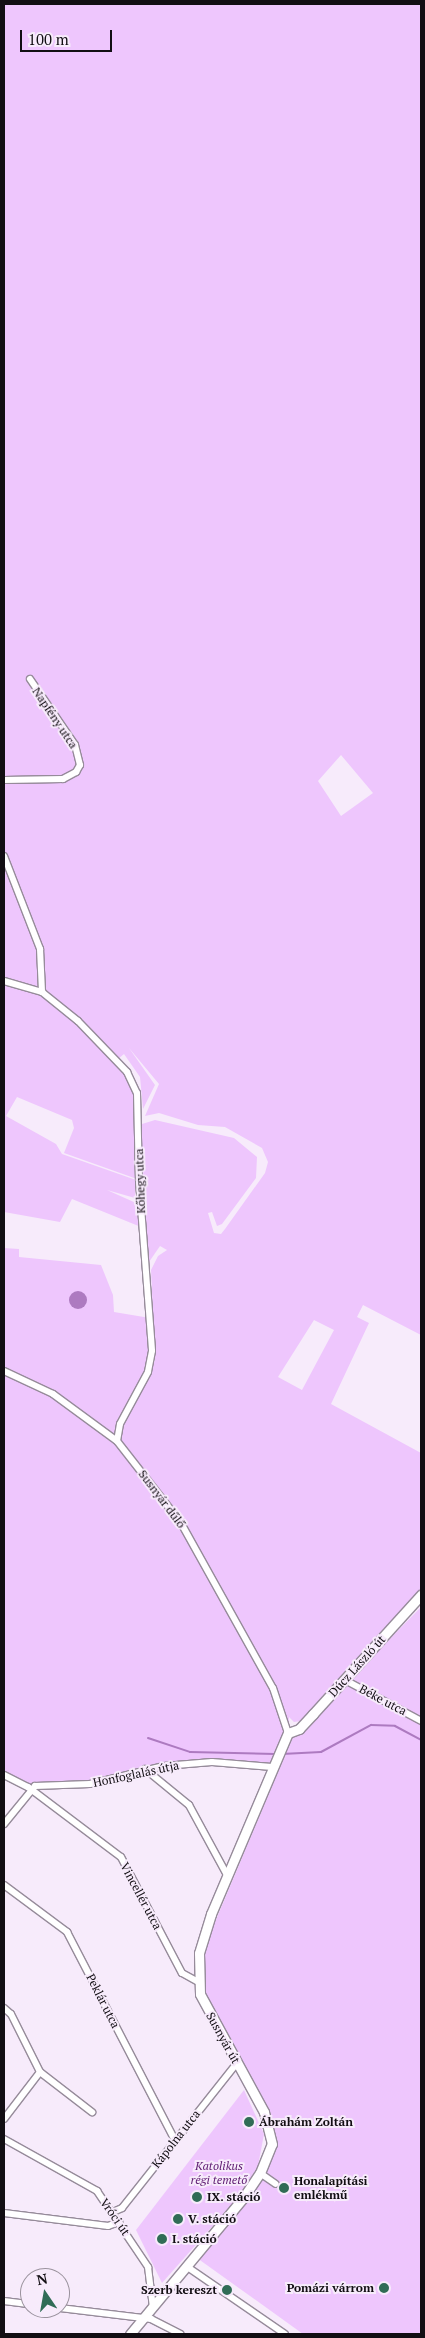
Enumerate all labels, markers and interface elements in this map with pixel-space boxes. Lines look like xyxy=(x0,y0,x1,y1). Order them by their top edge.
scale bar xyxy=(22,20,115,52)
text: 100 m xyxy=(28,29,69,49)
street label: Napfény utca xyxy=(29,685,81,751)
street label: Kőhegy utca xyxy=(132,1148,148,1214)
street label: Susnyár dűlő xyxy=(135,1467,189,1531)
street label: Dúcz László út xyxy=(326,1632,388,1700)
street label: Béke utca xyxy=(357,1682,409,1718)
street label: Honfoglalás útja xyxy=(92,1758,180,1790)
street label: Vincellér utca xyxy=(117,1860,165,1932)
street label: Peklár utca xyxy=(83,1971,123,2031)
street label: Susnyár út xyxy=(203,2010,243,2066)
street label: Kápolna utca xyxy=(149,2107,203,2171)
place label: Ábrahám Zoltán xyxy=(259,2115,353,2129)
marker: Ábrahám Zoltán xyxy=(243,2116,255,2128)
park label: Katolikus régi temető xyxy=(191,2159,247,2187)
place label: Honalapítási emlékmű xyxy=(294,2174,368,2202)
marker: Honalapítási emlékmű xyxy=(278,2182,290,2194)
place label: IX. stáció xyxy=(207,2190,261,2204)
marker: IX. stáció xyxy=(191,2191,203,2203)
street label: Vróci út xyxy=(97,2196,133,2238)
place label: V. stáció xyxy=(188,2212,236,2226)
marker: V. stáció xyxy=(172,2213,184,2225)
place label: I. stáció xyxy=(172,2232,217,2246)
marker: I. stáció xyxy=(156,2233,168,2245)
north arrow xyxy=(20,2268,70,2318)
text: N xyxy=(35,2268,49,2289)
place label: Pomázi várrom xyxy=(287,2281,374,2295)
marker: Pomázi várrom xyxy=(378,2282,390,2294)
place label: Szerb kereszt xyxy=(141,2283,217,2297)
marker: Szerb kereszt xyxy=(221,2284,233,2296)

